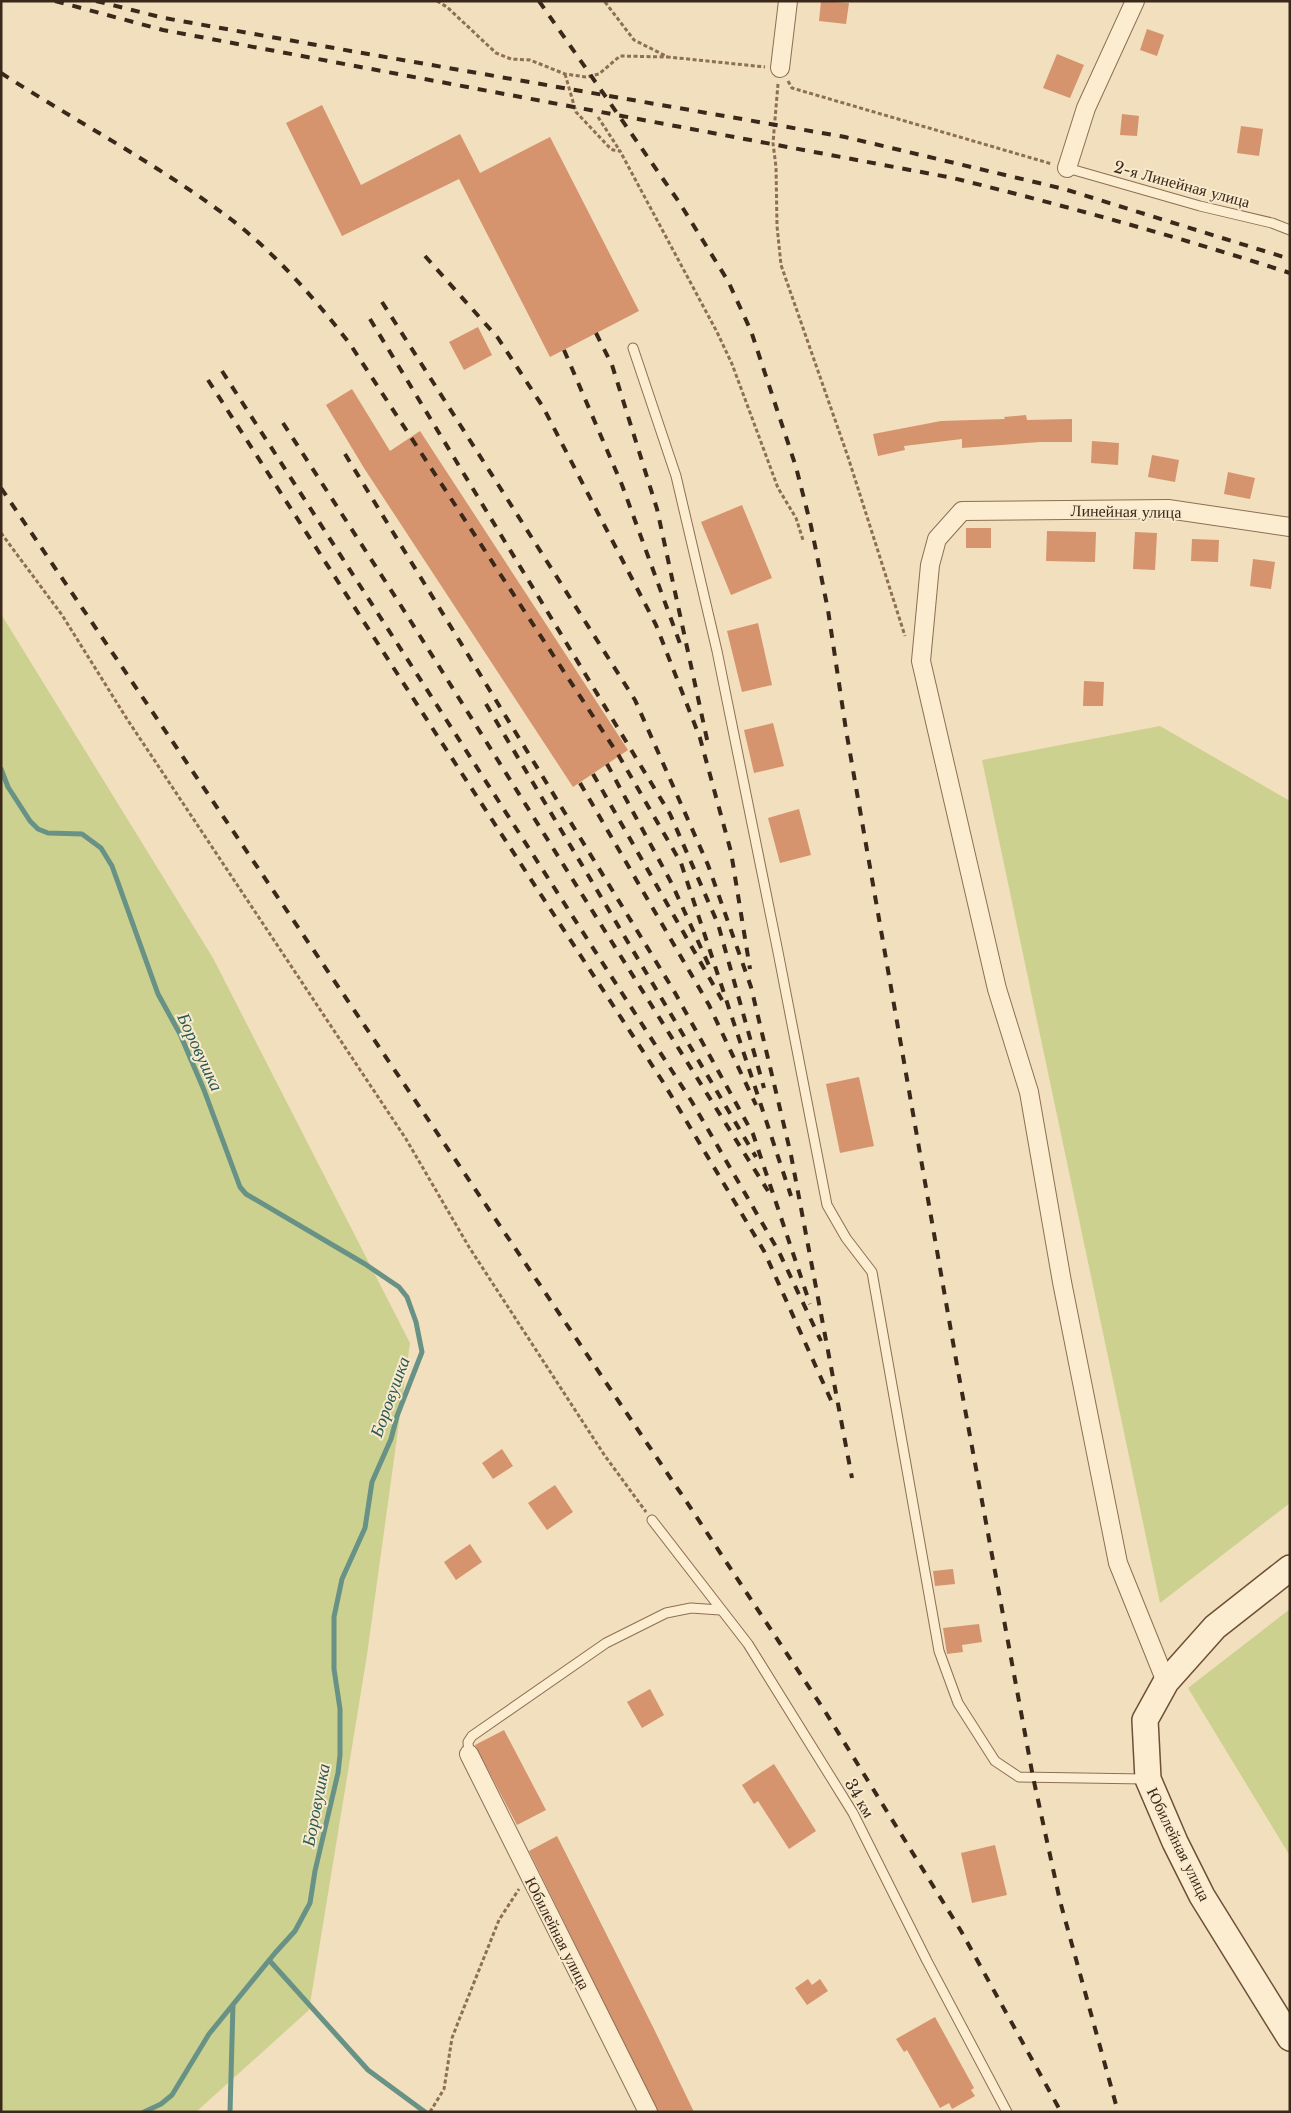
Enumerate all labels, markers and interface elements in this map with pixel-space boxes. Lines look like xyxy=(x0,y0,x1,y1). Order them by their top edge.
street label: 2-я Линейная улица xyxy=(1112,156,1252,212)
street label: Линейная улица xyxy=(1070,500,1182,522)
water label: Боровушка xyxy=(172,1008,228,1095)
water label: Боровушка xyxy=(365,1354,415,1441)
water label: Боровушка xyxy=(297,1762,335,1849)
street label: 34 км xyxy=(841,1775,879,1821)
street label: Юбилейная улица xyxy=(1143,1784,1215,1904)
street label: Юбилейная улица xyxy=(521,1873,595,1993)

